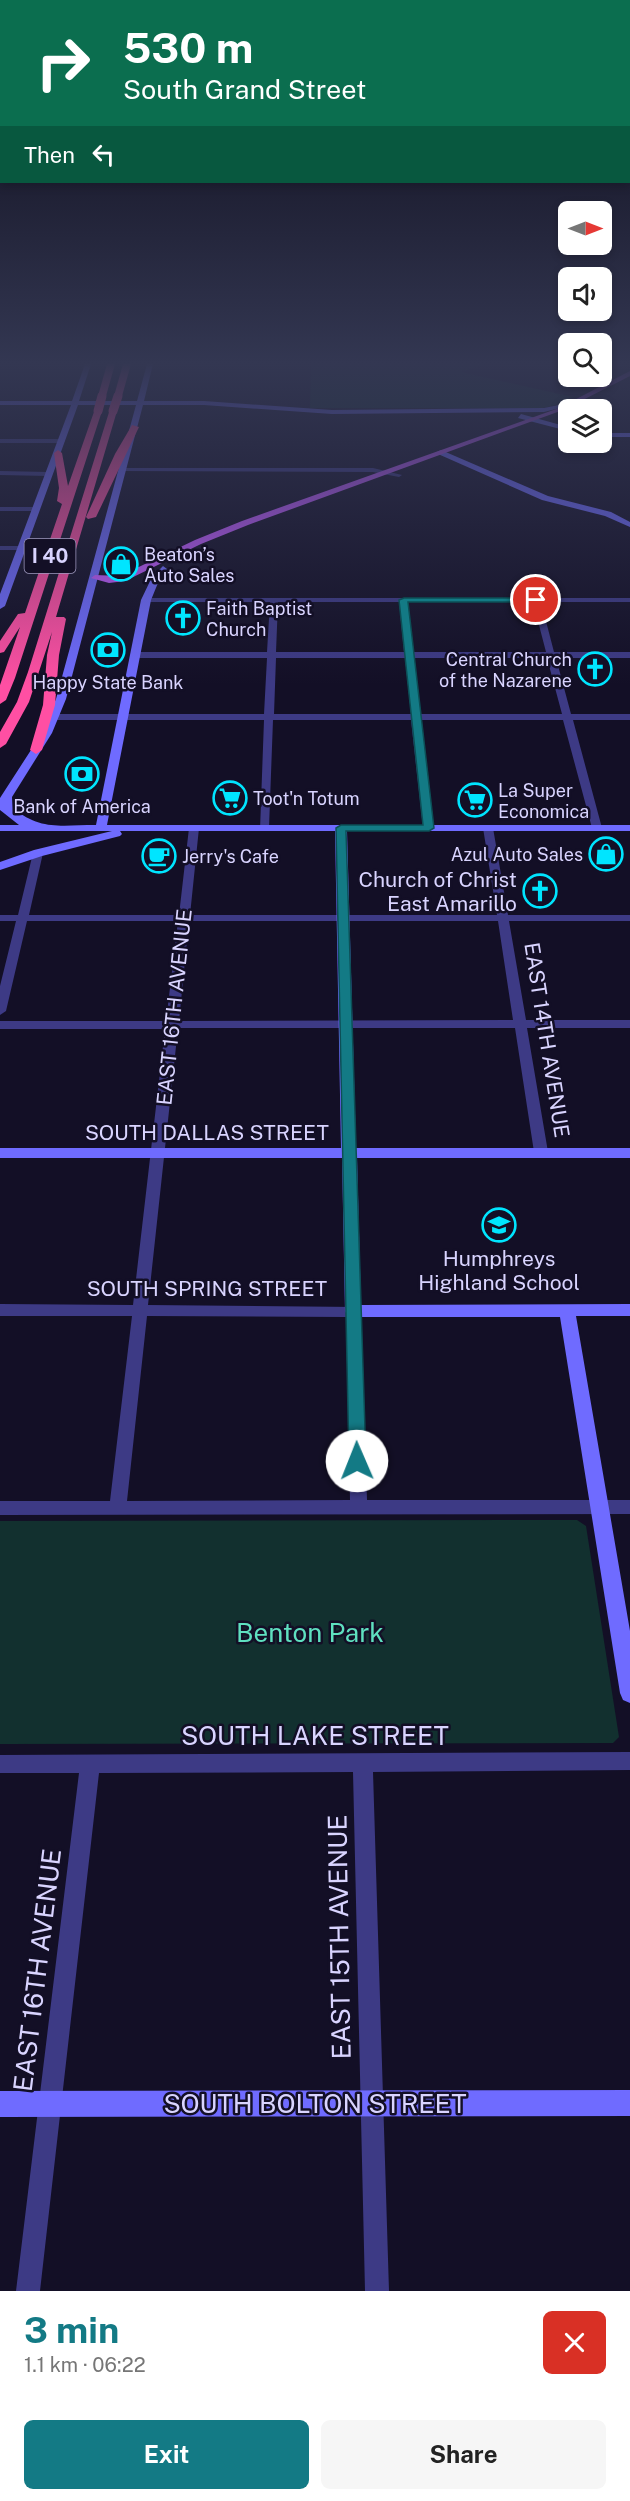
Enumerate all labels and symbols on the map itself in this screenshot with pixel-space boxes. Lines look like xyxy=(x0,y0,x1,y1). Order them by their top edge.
north arrow xyxy=(558,201,612,255)
road number: I 40 xyxy=(25,539,76,573)
place label: Beaton’s Auto Sales xyxy=(144,544,234,586)
shop icon: Beaton’s Auto Sales xyxy=(103,546,139,582)
pin xyxy=(510,574,561,625)
place label: Faith Baptist Church xyxy=(206,598,312,640)
church icon: Faith Baptist Church xyxy=(165,600,201,636)
bank icon: Happy State Bank xyxy=(90,632,126,668)
place label: Central Church of the Nazarene xyxy=(439,649,572,691)
church icon: Central Church of the Nazarene xyxy=(577,651,613,687)
place label: Happy State Bank xyxy=(33,672,183,693)
bank icon: Bank of America xyxy=(64,756,100,792)
supermarket icon: Toot'n Totum xyxy=(212,780,248,816)
place label: La Super Economica xyxy=(498,780,589,822)
supermarket icon: La Super Economica xyxy=(457,782,493,818)
place label: Toot'n Totum xyxy=(253,788,360,809)
place label: Bank of America xyxy=(13,796,151,817)
shop icon: Azul Auto Sales xyxy=(588,836,624,872)
cafe icon: Jerry's Cafe xyxy=(141,838,177,874)
place label: Azul Auto Sales xyxy=(451,844,583,865)
place label: Jerry's Cafe xyxy=(182,846,279,867)
place label: Church of Christ East Amarillo xyxy=(358,867,517,916)
church icon: Church of Christ East Amarillo xyxy=(522,873,558,909)
street label: EAST 16TH AVENUE xyxy=(151,908,197,1106)
street label: EAST 14TH AVENUE xyxy=(519,941,575,1139)
street label: SOUTH DALLAS STREET xyxy=(85,1120,329,1145)
school or university icon: Humphreys Highland School xyxy=(481,1207,517,1243)
place label: Humphreys Highland School xyxy=(418,1246,580,1295)
street label: SOUTH SPRING STREET xyxy=(87,1276,327,1301)
position arrow xyxy=(325,1429,389,1493)
park label: Benton Park xyxy=(236,1617,384,1648)
street label: SOUTH LAKE STREET xyxy=(181,1720,449,1751)
street label: EAST 15TH AVENUE xyxy=(321,1814,357,2060)
street label: EAST 16TH AVENUE xyxy=(7,1847,67,2093)
street label: SOUTH BOLTON STREET xyxy=(163,2088,467,2119)

